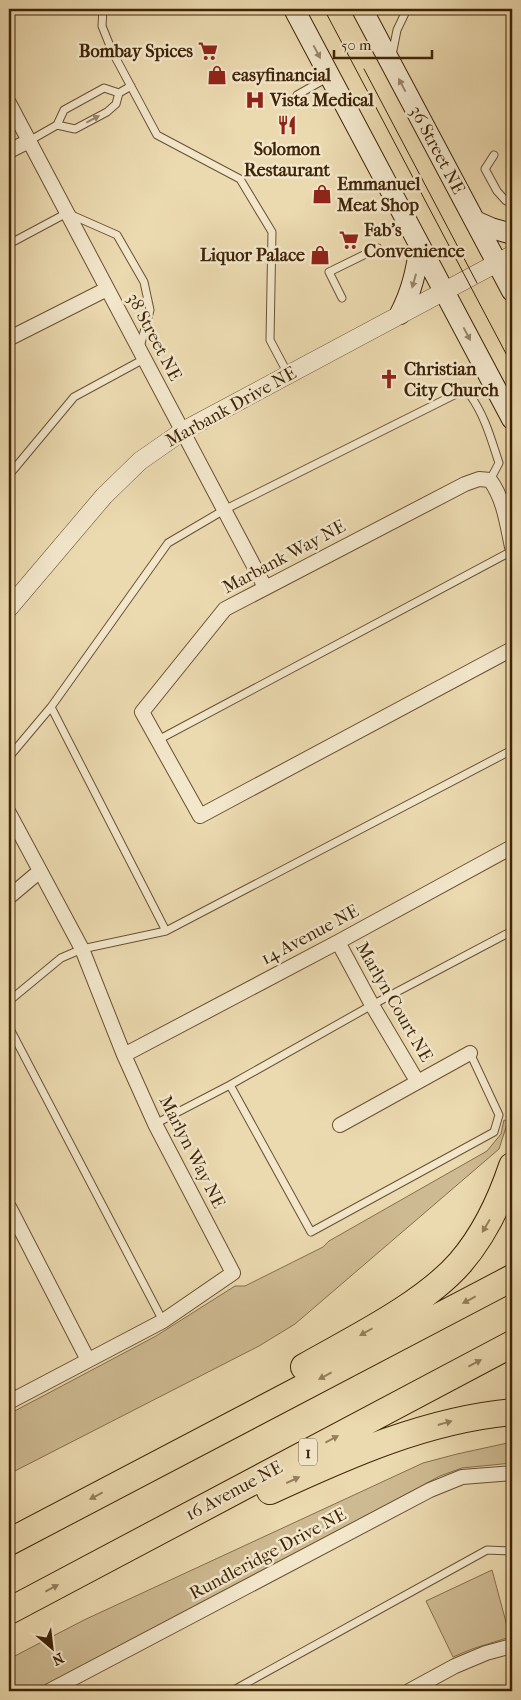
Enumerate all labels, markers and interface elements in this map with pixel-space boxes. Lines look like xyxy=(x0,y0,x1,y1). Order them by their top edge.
scale bar xyxy=(334,28,431,60)
text: 50 m xyxy=(341,36,372,54)
supermarket icon: Bombay Spices xyxy=(197,40,219,62)
place label: Bombay Spices xyxy=(79,41,193,62)
one-way arrow xyxy=(312,45,321,58)
shop icon: easyfinancial xyxy=(206,64,228,86)
place label: easyfinancial xyxy=(232,65,332,86)
one-way arrow xyxy=(398,78,407,92)
hospital icon: Vista Medical xyxy=(244,89,266,111)
place label: Vista Medical xyxy=(269,90,375,111)
street label: 36 Street NE xyxy=(405,102,469,198)
restaurant icon: Solomon Restaurant xyxy=(276,114,298,136)
one-way arrow xyxy=(86,115,101,123)
place label: Solomon Restaurant xyxy=(244,139,331,181)
place label: Emmanuel Meat Shop xyxy=(336,174,421,216)
shop icon: Emmanuel Meat Shop xyxy=(311,183,333,205)
place label: Fab's Convenience xyxy=(363,220,465,262)
supermarket icon: Fab's Convenience xyxy=(338,229,360,251)
shop icon: Liquor Palace xyxy=(309,244,331,266)
place label: Liquor Palace xyxy=(200,245,305,266)
one-way arrow xyxy=(409,274,417,289)
street label: 38 Street NE xyxy=(122,290,186,384)
one-way arrow xyxy=(463,327,471,342)
place label: Christian City Church xyxy=(404,359,500,401)
street label: Marbank Drive NE xyxy=(162,362,300,452)
church icon: Christian City Church xyxy=(378,368,400,390)
street label: Marbank Way NE xyxy=(219,516,349,598)
street label: 14 Avenue NE xyxy=(258,900,362,970)
street label: Marlyn Court NE xyxy=(351,938,437,1066)
street label: Marlyn Way NE xyxy=(155,1092,229,1212)
one-way arrow xyxy=(482,1219,490,1234)
one-way arrow xyxy=(462,1296,476,1304)
one-way arrow xyxy=(359,1328,372,1337)
one-way arrow xyxy=(468,1359,483,1367)
one-way arrow xyxy=(318,1372,332,1380)
one-way arrow xyxy=(437,1419,452,1427)
one-way arrow xyxy=(324,1435,339,1443)
road number: 1 xyxy=(299,1438,317,1465)
street label: 16 Avenue NE xyxy=(182,1457,286,1525)
one-way arrow xyxy=(286,1476,300,1484)
one-way arrow xyxy=(89,1492,103,1500)
street label: Rundleridge Drive NE xyxy=(186,1504,350,1604)
one-way arrow xyxy=(44,1584,59,1592)
north arrow xyxy=(28,1622,78,1672)
text: N xyxy=(49,1649,67,1669)

